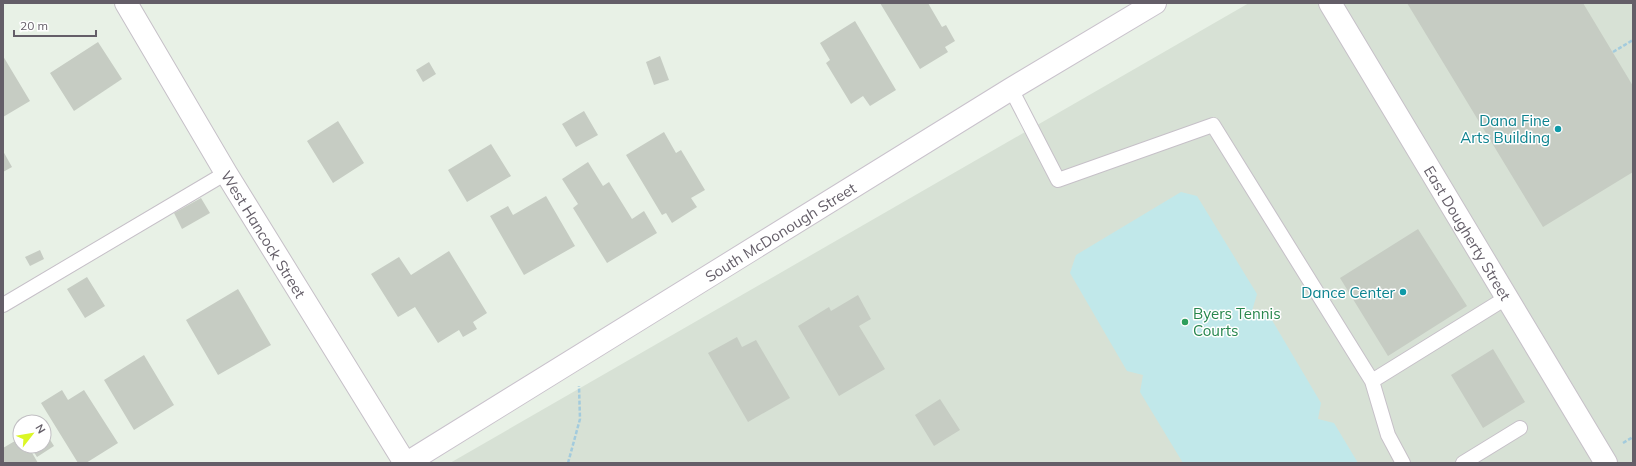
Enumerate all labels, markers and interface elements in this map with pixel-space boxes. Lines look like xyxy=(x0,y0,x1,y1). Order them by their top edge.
scale bar xyxy=(14,12,96,38)
text: 20 m xyxy=(20,18,48,33)
place label: Dana Fine Arts Building xyxy=(1460,111,1550,147)
marker: Dana Fine Arts Building xyxy=(1553,124,1563,134)
street label: East Dougherty Street xyxy=(1420,162,1515,303)
street label: West Hancock Street xyxy=(217,167,310,301)
street label: South McDonough Street xyxy=(701,178,859,286)
place label: Dance Center xyxy=(1301,283,1396,302)
marker: Dance Center xyxy=(1398,287,1408,297)
place label: Byers Tennis Courts xyxy=(1193,304,1281,340)
marker: Byers Tennis Courts xyxy=(1180,317,1190,327)
north arrow xyxy=(12,414,52,454)
text: N xyxy=(32,422,49,436)

